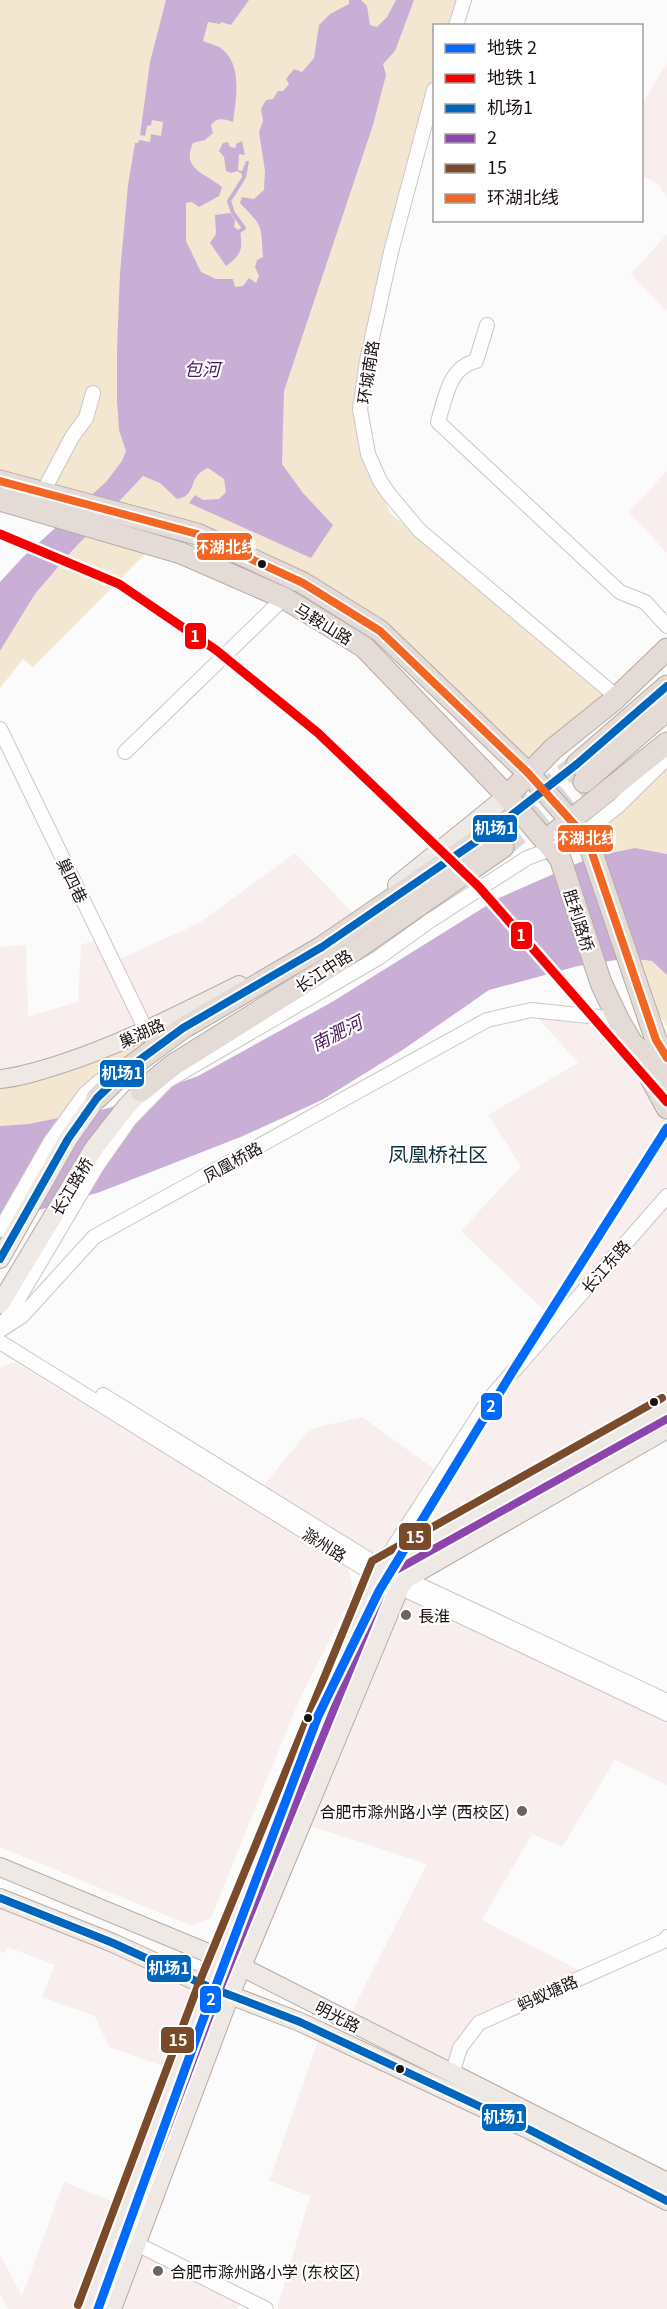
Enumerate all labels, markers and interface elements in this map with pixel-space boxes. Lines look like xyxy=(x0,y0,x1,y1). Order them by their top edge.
legend xyxy=(433,24,643,222)
text: 地铁 2 xyxy=(487,33,537,59)
text: 地铁 1 xyxy=(487,63,537,89)
text: 机场1 xyxy=(487,93,533,119)
text: 2 xyxy=(487,123,497,149)
text: 15 xyxy=(487,153,507,179)
text: 环湖北线 xyxy=(487,183,559,209)
street label: 环城南路 xyxy=(350,339,384,405)
water label: 包河 xyxy=(184,355,223,381)
line badge: 环湖北线 xyxy=(196,532,253,561)
text: 环湖北线 xyxy=(193,534,257,558)
unlabelled marker xyxy=(256,558,268,570)
street label: 马鞍山路 xyxy=(290,596,358,650)
line badge: 1 xyxy=(184,622,207,650)
text: 1 xyxy=(190,623,200,647)
line badge: 机场1 xyxy=(472,814,518,843)
text: 机场1 xyxy=(474,815,516,839)
line badge: 环湖北线 xyxy=(557,824,614,853)
text: 环湖北线 xyxy=(553,825,617,849)
street label: 巢四巷 xyxy=(52,853,94,907)
street label: 胜利路桥 xyxy=(559,886,601,954)
line badge: 1 xyxy=(510,921,533,950)
text: 1 xyxy=(516,922,526,946)
street label: 长江中路 xyxy=(290,943,356,997)
water label: 南淝河 xyxy=(306,1007,369,1056)
street label: 巢湖路 xyxy=(114,1011,168,1053)
line badge: 机场1 xyxy=(99,1059,145,1088)
text: 机场1 xyxy=(101,1060,143,1084)
street label: 凤凰桥路 xyxy=(198,1135,266,1187)
district label: 凤凰桥社区 xyxy=(388,1139,488,1168)
street label: 长江路桥 xyxy=(44,1152,98,1220)
street label: 长江东路 xyxy=(575,1234,635,1298)
line badge: 2 xyxy=(480,1392,503,1421)
text: 2 xyxy=(486,1393,496,1417)
unlabelled marker xyxy=(648,1396,660,1408)
street label: 滁州路 xyxy=(298,1521,352,1567)
line badge: 15 xyxy=(398,1522,432,1551)
text: 15 xyxy=(406,1524,424,1548)
place label: 長淮 xyxy=(418,1603,450,1627)
marker: 長淮 xyxy=(399,1608,413,1622)
unlabelled marker xyxy=(302,1712,314,1724)
place label: 合肥市滁州路小学 (西校区) xyxy=(320,1799,510,1823)
marker: 合肥市滁州路小学 (西校区) xyxy=(515,1804,529,1818)
line badge: 机场1 xyxy=(146,1954,192,1983)
text: 机场1 xyxy=(148,1955,190,1979)
street label: 蚂蚁塘路 xyxy=(513,1968,581,2016)
line badge: 2 xyxy=(199,1985,222,2014)
text: 2 xyxy=(206,1986,216,2010)
street label: 明光路 xyxy=(311,1994,365,2038)
line badge: 15 xyxy=(160,2026,195,2054)
text: 15 xyxy=(169,2027,187,2051)
unlabelled marker xyxy=(394,2063,406,2075)
line badge: 机场1 xyxy=(481,2103,527,2132)
text: 机场1 xyxy=(483,2104,525,2128)
place label: 合肥市滁州路小学 (东校区) xyxy=(170,2259,360,2283)
marker: 合肥市滁州路小学 (东校区) xyxy=(151,2264,165,2278)

